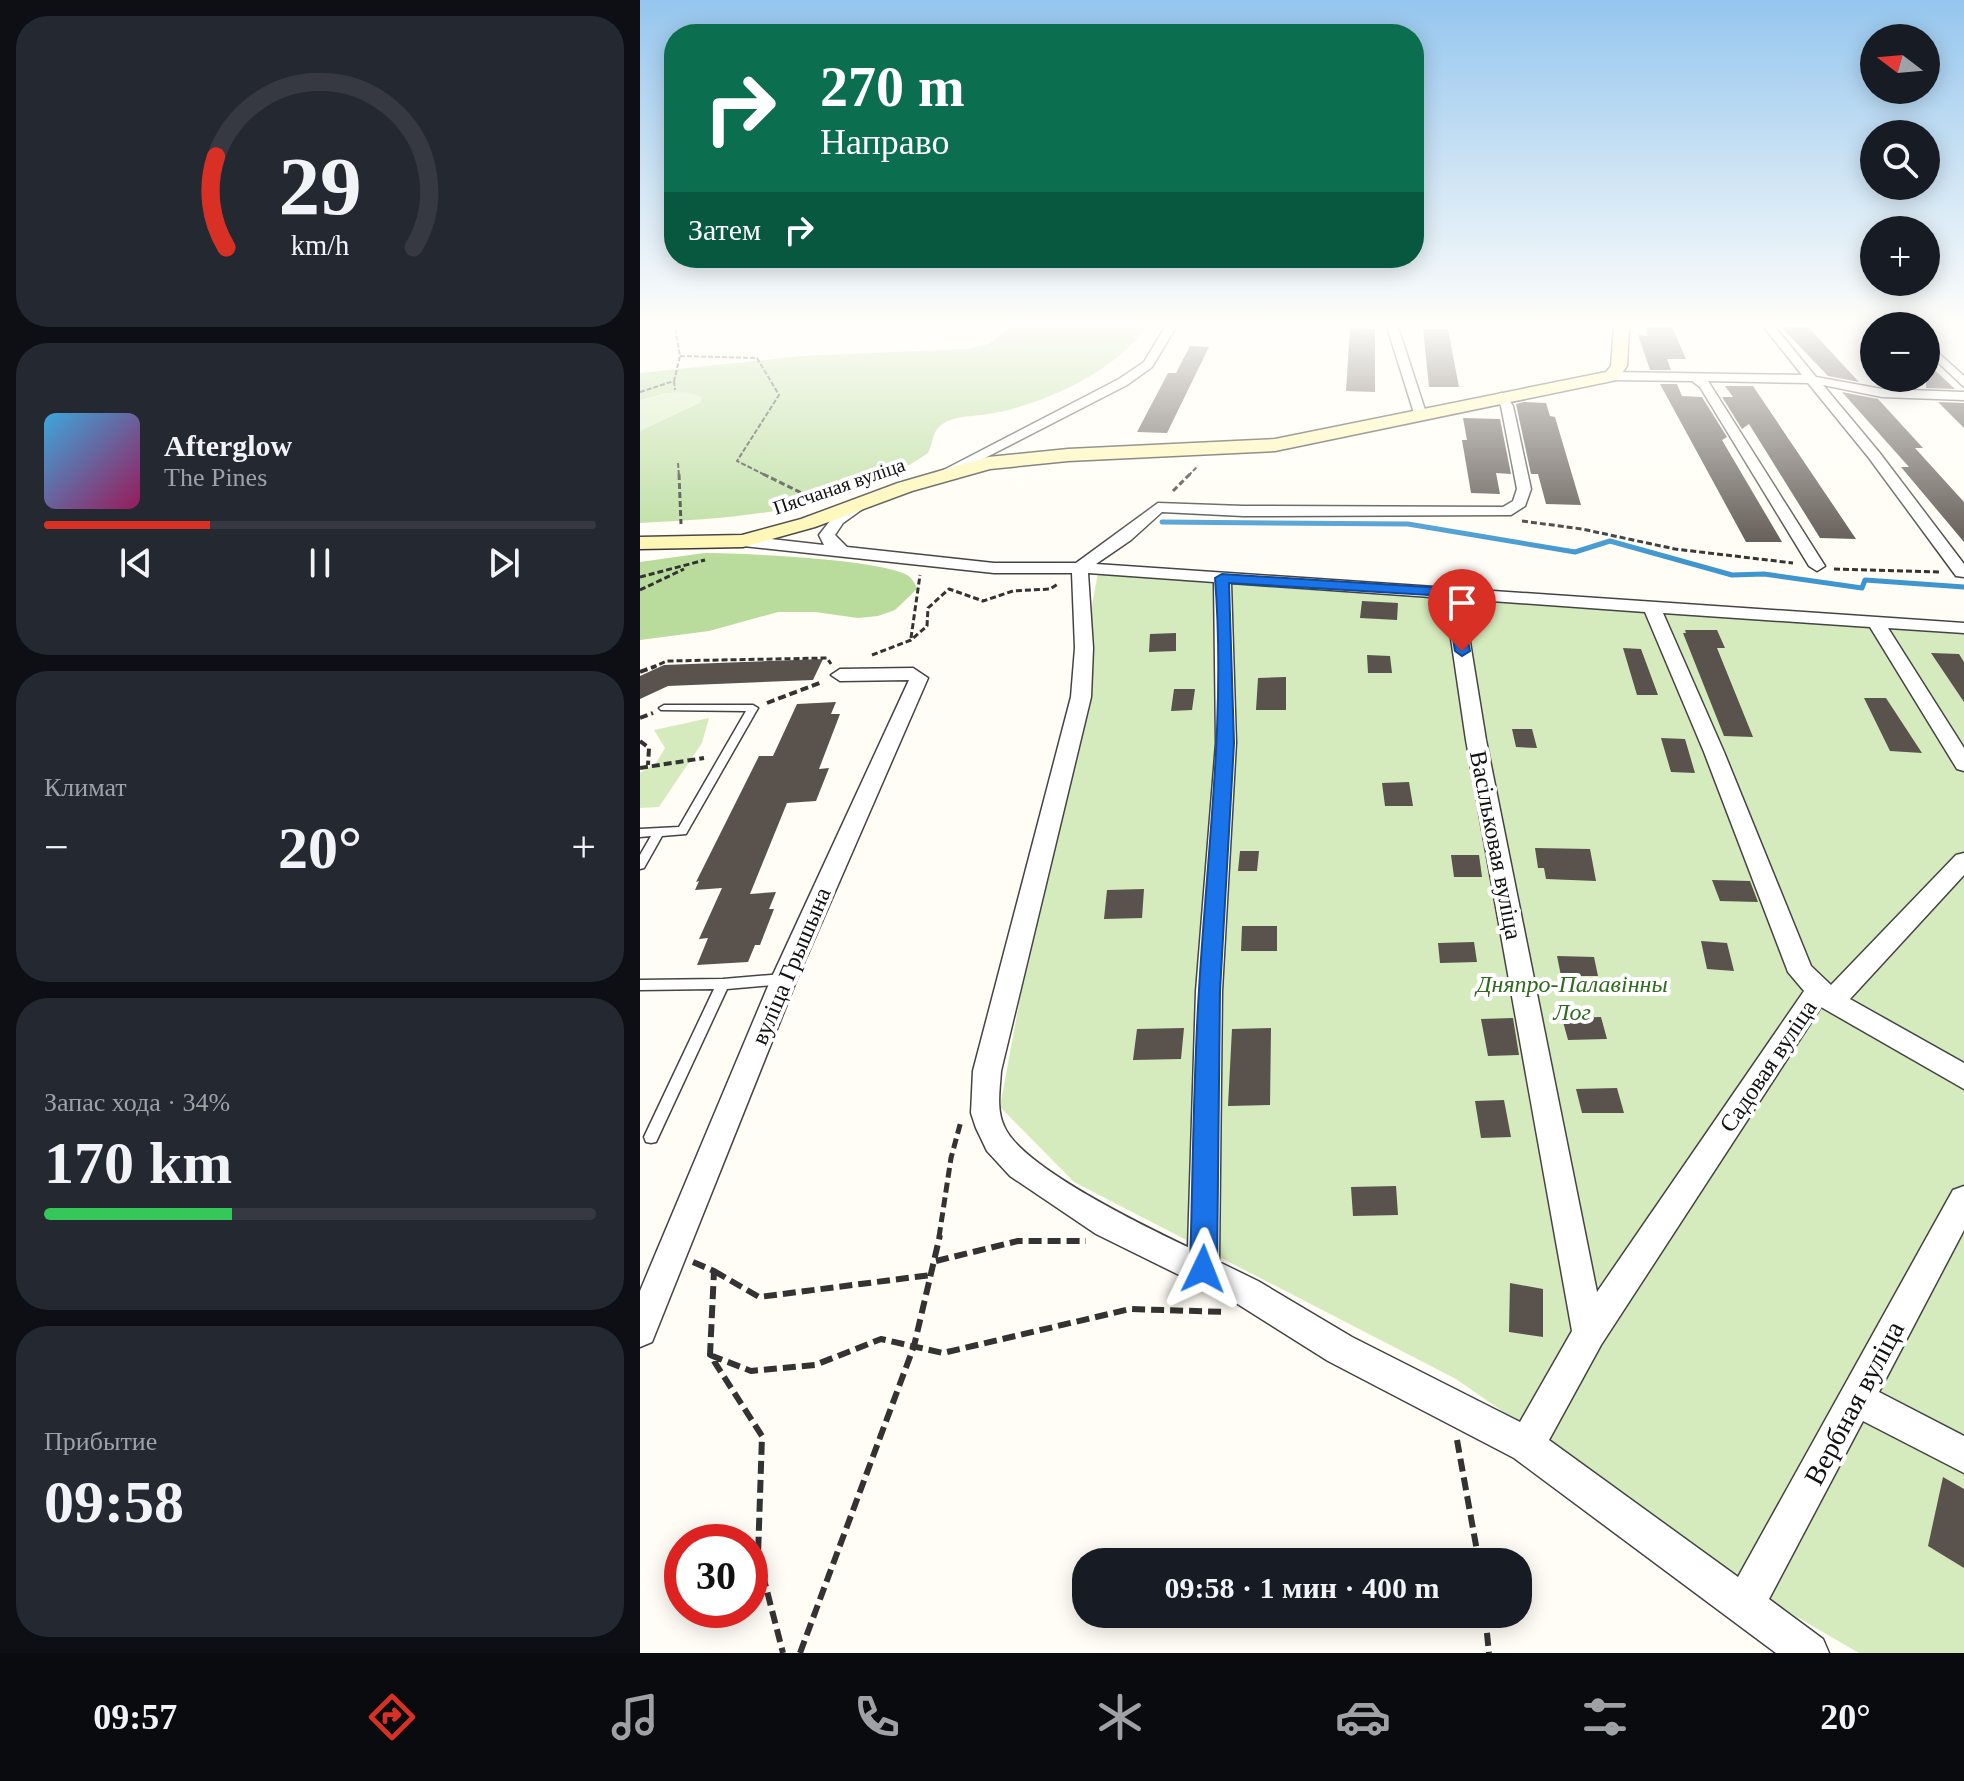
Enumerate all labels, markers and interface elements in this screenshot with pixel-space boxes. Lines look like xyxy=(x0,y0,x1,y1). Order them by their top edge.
north arrow xyxy=(1860,24,1940,104)
map controls xyxy=(1860,24,1940,392)
icon: right xyxy=(688,56,792,160)
text: 270 m xyxy=(820,56,965,118)
button: search xyxy=(1860,120,1940,200)
text: Направо xyxy=(820,122,950,162)
text: 29 xyxy=(278,139,362,231)
icon: right xyxy=(777,208,821,252)
text: Затем xyxy=(688,213,761,246)
button: + xyxy=(1860,216,1940,296)
text: km/h xyxy=(291,230,349,261)
button: − xyxy=(1860,312,1940,392)
text: Afterglow xyxy=(164,429,292,462)
street label: Пясчаная вуліца xyxy=(770,453,908,520)
text: The Pines xyxy=(164,463,267,492)
icon: previous xyxy=(114,541,158,585)
icon: pause xyxy=(298,541,342,585)
icon: next xyxy=(482,541,526,585)
pin xyxy=(1428,569,1496,651)
icon: arrive xyxy=(1440,581,1484,625)
street label: Васільковая вуліца xyxy=(1465,748,1527,942)
text: Климат xyxy=(44,773,127,802)
text: 20° xyxy=(278,815,362,881)
text: − xyxy=(44,823,69,872)
text: + xyxy=(571,823,596,872)
street label: вуліца Грышына xyxy=(746,883,836,1048)
park label: Дняпро-Палавінны Лог xyxy=(1474,971,1668,1025)
street label: Садовая вуліца xyxy=(1714,995,1822,1137)
text: Запас хода · 34% xyxy=(44,1088,230,1117)
text: 170 km xyxy=(44,1130,232,1196)
position arrow xyxy=(1161,1227,1245,1311)
street label: Вербная вуліца xyxy=(1798,1315,1910,1490)
text: Прибытие xyxy=(44,1427,157,1456)
text: 09:58 xyxy=(44,1469,184,1535)
speed limit sign: 30 xyxy=(664,1524,768,1628)
text: 09:58 · 1 мин · 400 m xyxy=(1165,1571,1440,1604)
icon: directions xyxy=(364,1689,420,1745)
icon: music xyxy=(607,1689,663,1745)
icon: phone xyxy=(849,1689,905,1745)
icon: climate xyxy=(1092,1689,1148,1745)
icon: car xyxy=(1335,1689,1391,1745)
icon: filters xyxy=(1577,1689,1633,1745)
text: 09:57 xyxy=(93,1697,177,1737)
text: 20° xyxy=(1820,1697,1871,1737)

